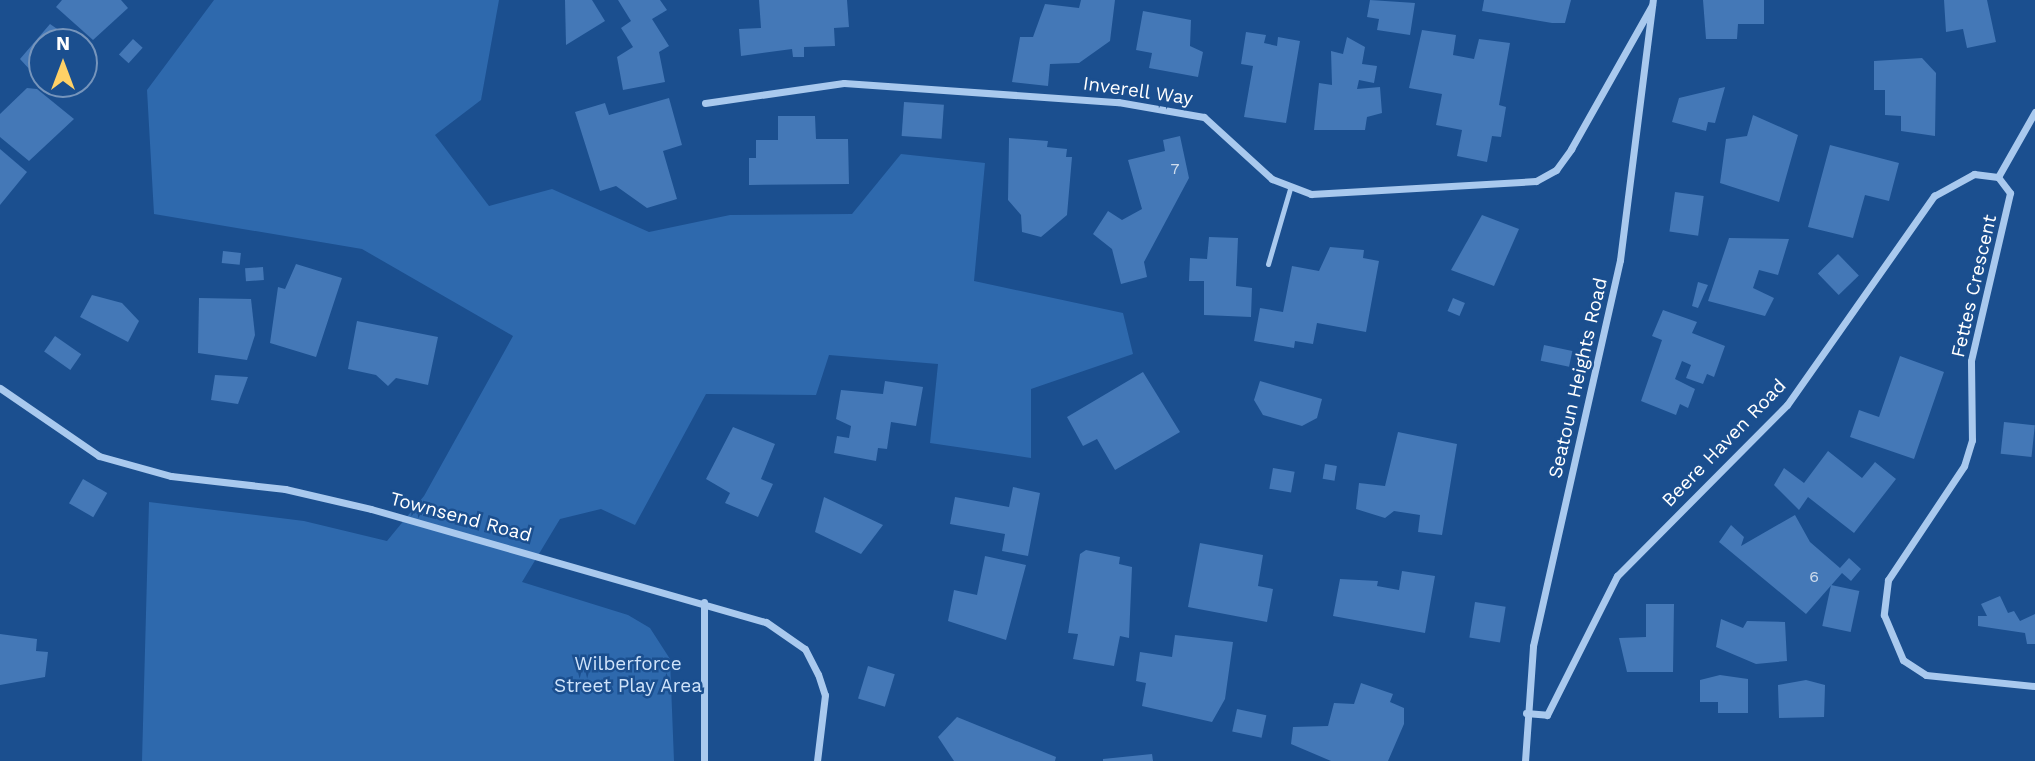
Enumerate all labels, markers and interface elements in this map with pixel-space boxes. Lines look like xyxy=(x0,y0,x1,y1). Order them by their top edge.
north arrow xyxy=(28,28,98,98)
text: N xyxy=(56,32,70,55)
street label: Inverell Way xyxy=(1081,72,1195,110)
house number: 7 xyxy=(1171,159,1179,179)
street label: Fettes Crescent xyxy=(1946,212,2002,360)
street label: Seatoun Heights Road xyxy=(1544,275,1612,481)
street label: Beere Haven Road xyxy=(1657,374,1791,512)
street label: Townsend Road xyxy=(388,487,534,547)
house number: 6 xyxy=(1809,567,1819,587)
park label: Wilberforce Street Play Area xyxy=(553,653,703,697)

